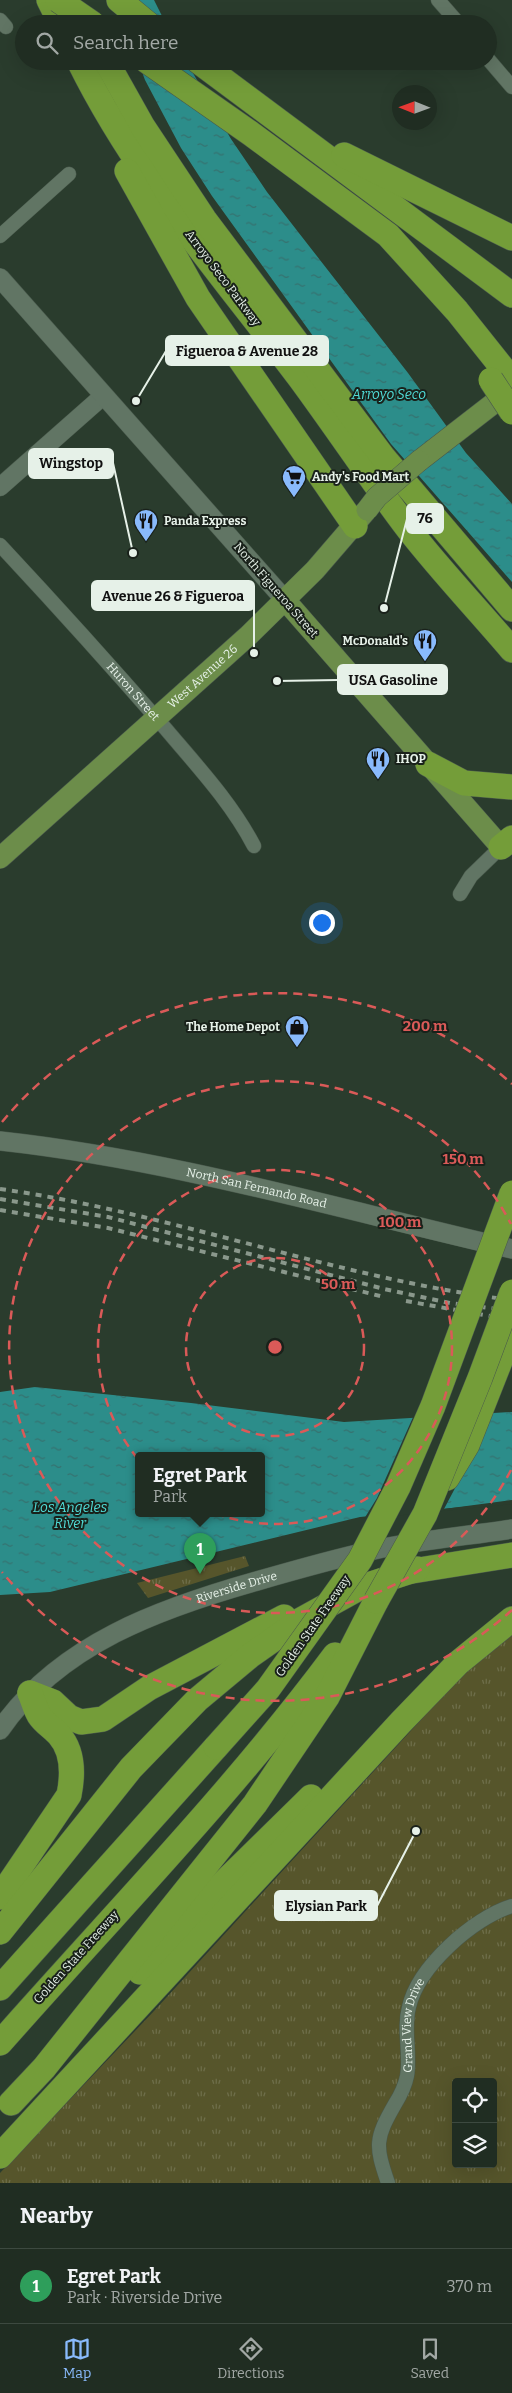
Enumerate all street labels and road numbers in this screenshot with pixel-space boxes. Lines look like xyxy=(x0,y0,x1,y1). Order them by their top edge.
street label: Arroyo Seco Parkway xyxy=(182,227,264,329)
street label: North Figueroa Street xyxy=(231,540,321,641)
street label: West Avenue 26 xyxy=(165,642,240,711)
street label: Huron Street xyxy=(104,660,163,724)
street label: North San Fernando Road xyxy=(185,1165,328,1211)
street label: Riverside Drive xyxy=(194,1569,279,1606)
street label: Golden State Freeway xyxy=(273,1572,354,1679)
street label: Golden State Freeway xyxy=(31,1907,122,2006)
street label: Grand View Drive xyxy=(400,1975,427,2073)

